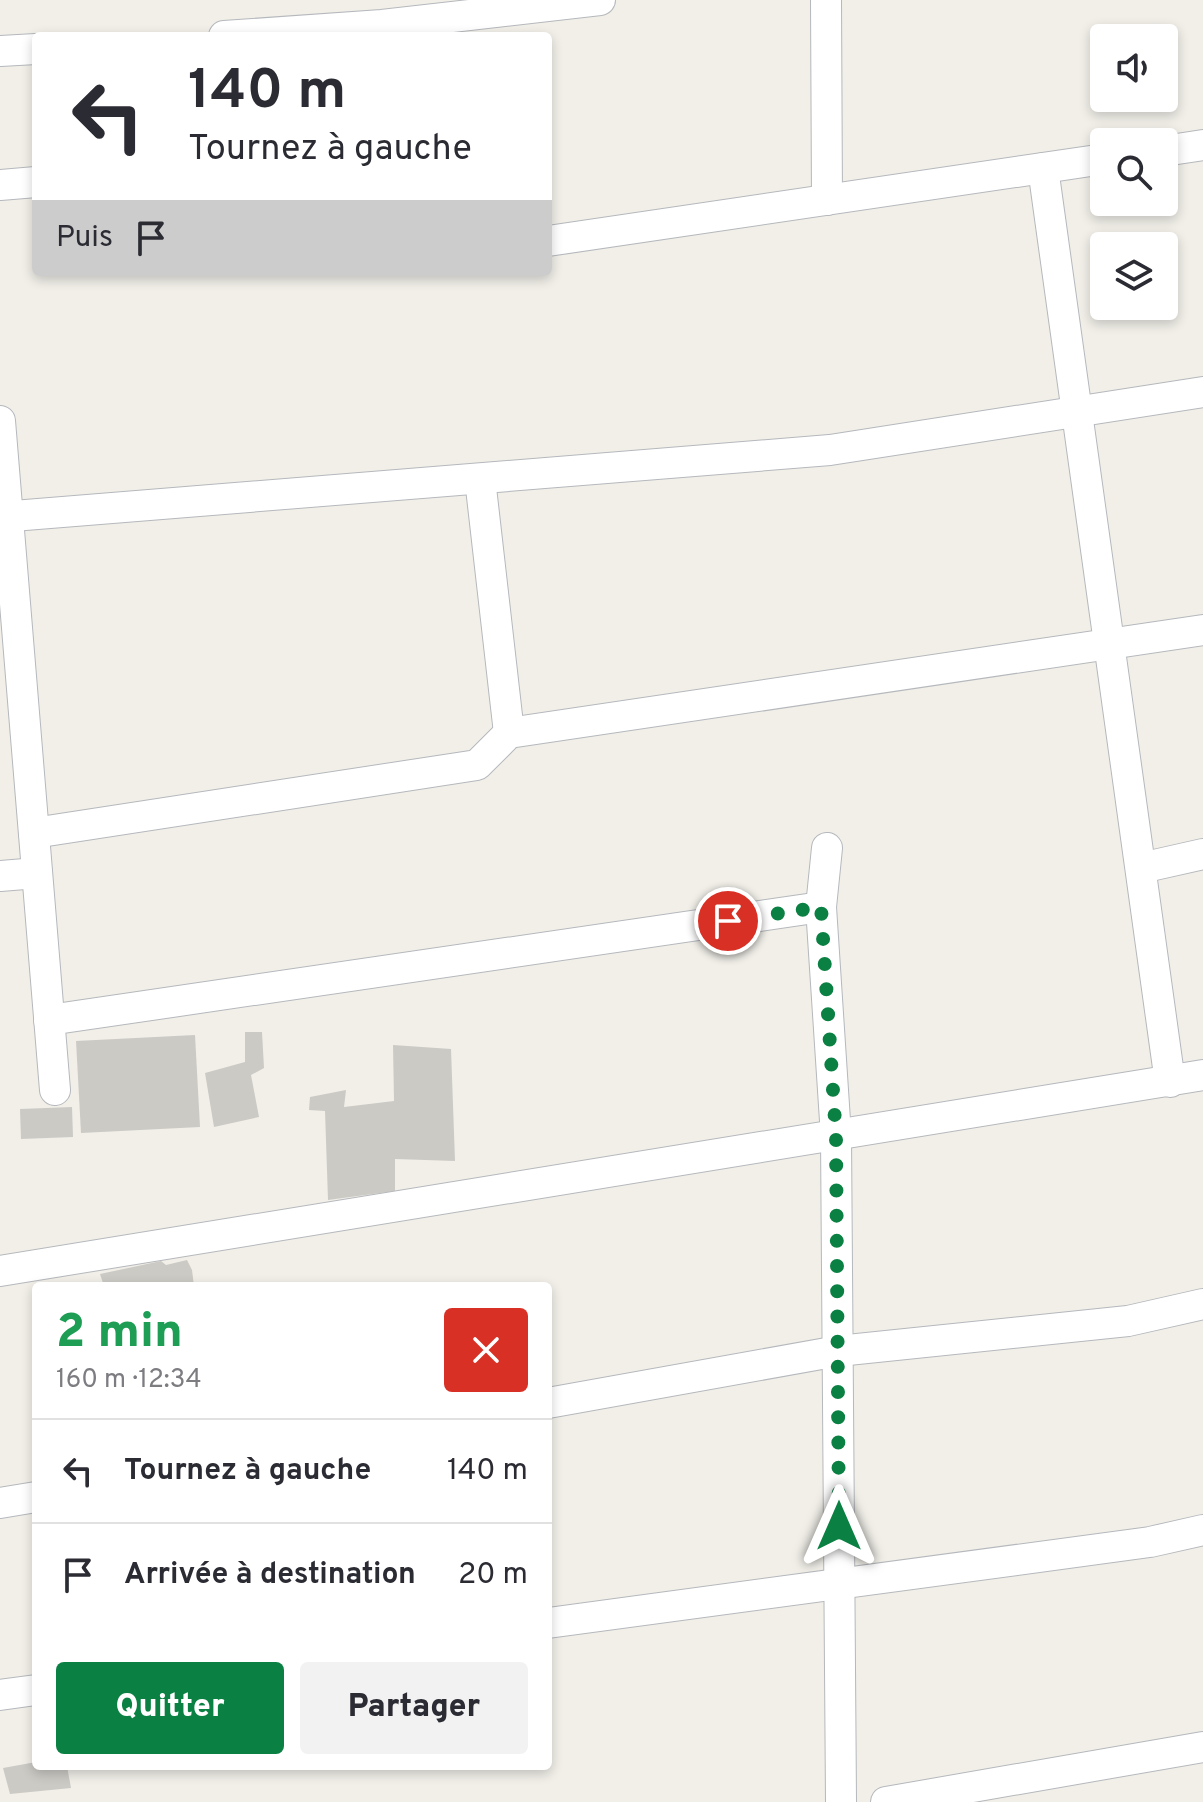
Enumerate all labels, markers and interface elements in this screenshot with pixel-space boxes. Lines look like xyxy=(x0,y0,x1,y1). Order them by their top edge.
map controls xyxy=(1090,24,1178,320)
button: sound xyxy=(1090,24,1178,112)
text: 140 m xyxy=(188,58,346,128)
icon: left xyxy=(56,64,160,168)
text: Tournez à gauche xyxy=(188,127,472,173)
button: search xyxy=(1090,128,1178,216)
icon: arrive xyxy=(129,216,173,260)
text: Puis xyxy=(56,220,113,257)
button: layers xyxy=(1090,232,1178,320)
pin xyxy=(694,887,762,955)
icon: arrive xyxy=(706,899,750,943)
text: 2 min xyxy=(56,1304,183,1364)
button: close xyxy=(444,1308,528,1392)
text: 160 m · 12:34 xyxy=(56,1364,202,1397)
icon: left xyxy=(56,1449,100,1493)
text: Tournez à gauche xyxy=(124,1453,371,1490)
text: 140 m xyxy=(447,1453,528,1490)
position arrow xyxy=(797,1484,881,1568)
icon: arrive xyxy=(56,1553,100,1597)
text: Arrivée à destination xyxy=(124,1557,416,1594)
text: 20 m xyxy=(458,1557,528,1594)
button: Quitter xyxy=(56,1662,284,1754)
button: Partager xyxy=(300,1662,528,1754)

